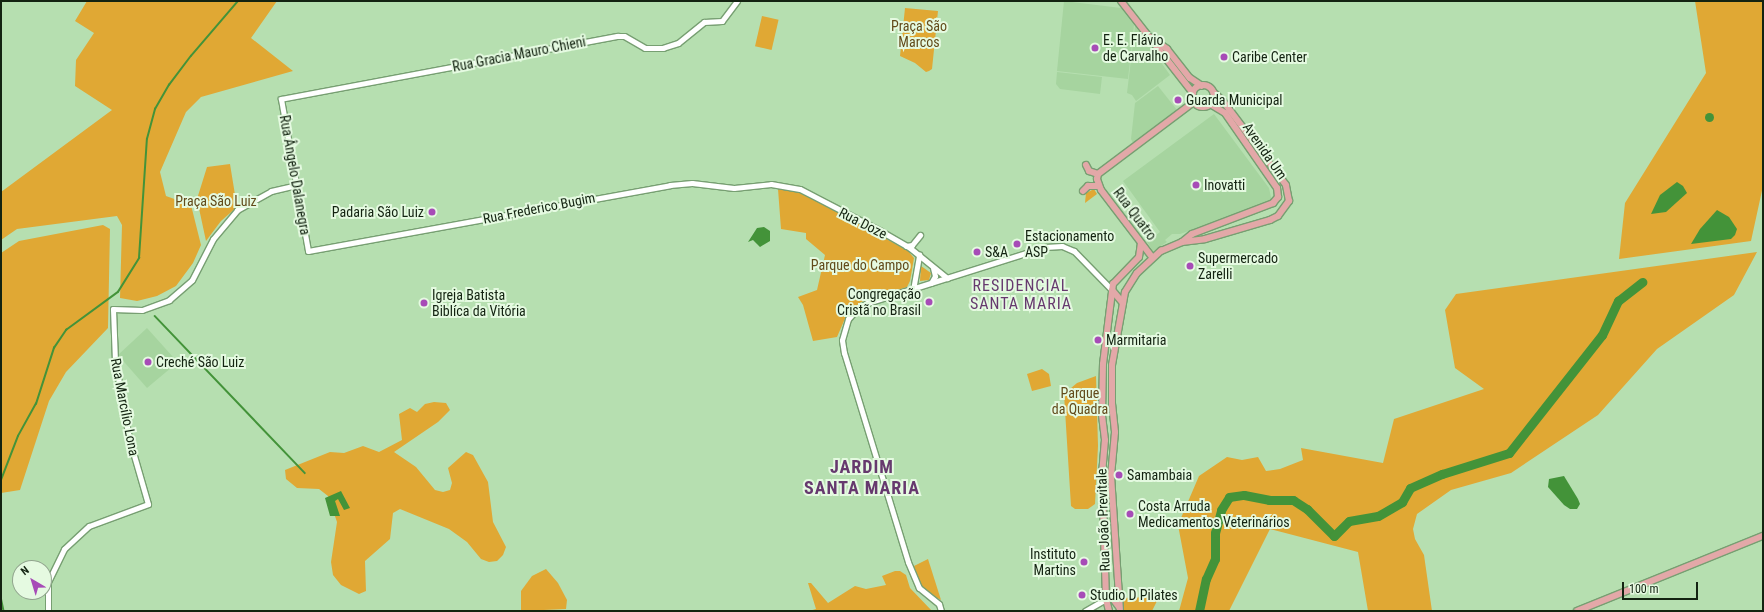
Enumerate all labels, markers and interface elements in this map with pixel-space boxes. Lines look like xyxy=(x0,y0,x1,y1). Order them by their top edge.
park label: Praça São Marcos xyxy=(891,18,947,50)
place label: E. E. Flávio de Carvalho xyxy=(1103,32,1168,64)
street label: Rua Gracia Mauro Chieni xyxy=(451,33,587,75)
marker: E. E. Flávio de Carvalho xyxy=(1090,43,1100,53)
place label: Caribe Center xyxy=(1232,49,1307,65)
marker: Caribe Center xyxy=(1219,52,1229,62)
place label: Guarda Municipal xyxy=(1186,92,1283,108)
marker: Guarda Municipal xyxy=(1173,95,1183,105)
street label: Rua Ângelo Dalanegra xyxy=(276,114,314,236)
street label: Avenida Um xyxy=(1239,119,1291,183)
place label: Inovatti xyxy=(1204,177,1245,193)
marker: Inovatti xyxy=(1191,180,1201,190)
street label: Rua Quatro xyxy=(1110,184,1160,244)
street label: Rua Frederico Bugim xyxy=(481,189,597,227)
park label: Praça São Luiz xyxy=(175,193,257,209)
place label: Padaria São Luiz xyxy=(332,204,424,220)
street label: Rua Doze xyxy=(836,204,890,242)
marker: Padaria São Luiz xyxy=(427,207,437,217)
place label: Estacionamento ASP xyxy=(1025,228,1114,260)
marker: Estacionamento ASP xyxy=(1012,239,1022,249)
place label: S&A xyxy=(985,244,1008,260)
marker: S&A xyxy=(972,247,982,257)
place label: Supermercado Zarelli xyxy=(1198,250,1278,282)
park label: Parque do Campo xyxy=(811,257,909,273)
marker: Supermercado Zarelli xyxy=(1185,261,1195,271)
district label: RESIDENCIAL SANTA MARIA xyxy=(970,276,1072,314)
place label: Congregação Cristã no Brasil xyxy=(837,286,921,318)
place label: Igreja Batista Biblíca da Vitória xyxy=(432,287,526,320)
marker: Congregação Cristã no Brasil xyxy=(924,297,934,307)
marker: Igreja Batista Biblíca da Vitória xyxy=(419,298,429,308)
place label: Marmitaria xyxy=(1106,332,1166,348)
marker: Marmitaria xyxy=(1093,335,1103,345)
place label: Creché São Luiz xyxy=(156,354,244,370)
street label: Rua Marcílio Lona xyxy=(107,357,143,457)
marker: Creché São Luiz xyxy=(143,357,153,367)
park label: Parque da Quadra xyxy=(1052,385,1108,418)
district label: JARDIM SANTA MARIA xyxy=(804,457,920,500)
place label: Samambaia xyxy=(1127,467,1192,483)
street label: Rua João Previtale xyxy=(1093,468,1113,572)
marker: Samambaia xyxy=(1114,470,1124,480)
place label: Costa Arruda Medicamentos Veterinários xyxy=(1138,498,1290,530)
marker: Costa Arruda Medicamentos Veterinários xyxy=(1125,509,1135,519)
place label: Instituto Martins xyxy=(1030,546,1076,578)
marker: Instituto Martins xyxy=(1079,557,1089,567)
north arrow xyxy=(12,560,52,600)
text: N xyxy=(18,564,32,578)
scale bar xyxy=(1624,574,1700,600)
text: 100 m xyxy=(1629,582,1659,596)
place label: Studio D Pilates xyxy=(1090,587,1178,603)
marker: Studio D Pilates xyxy=(1077,590,1087,600)

